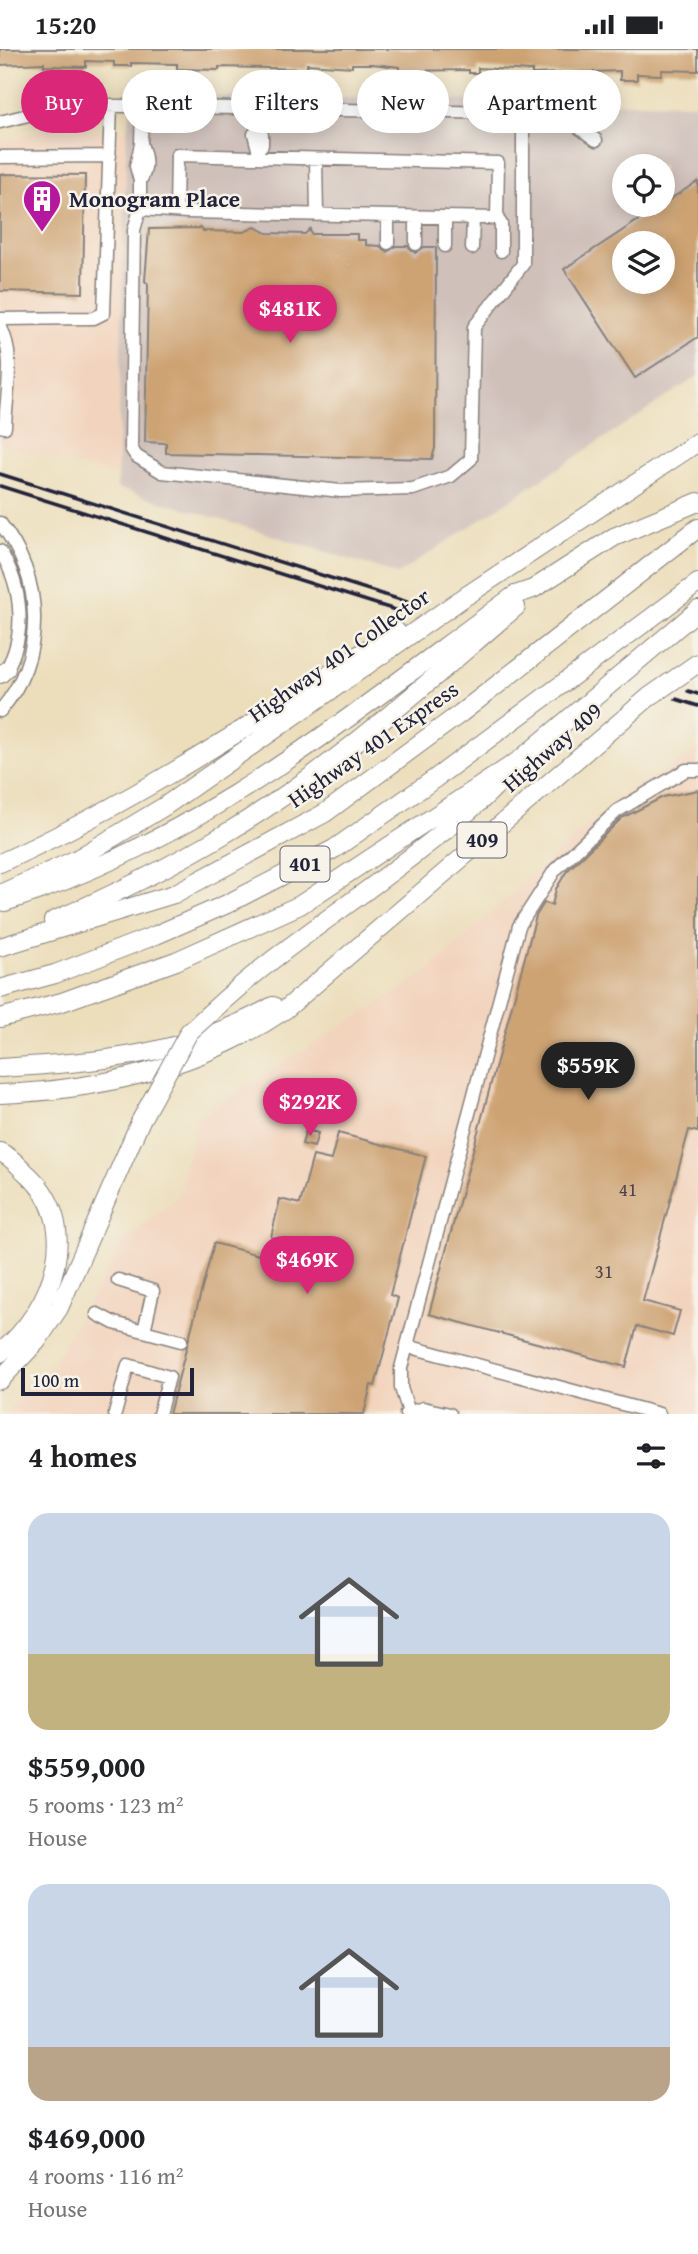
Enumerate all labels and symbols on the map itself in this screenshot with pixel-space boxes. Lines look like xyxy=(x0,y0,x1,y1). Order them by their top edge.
building icon: Monogram Place xyxy=(21,178,63,233)
place label: Monogram Place xyxy=(69,182,240,215)
pin: $481K xyxy=(241,285,339,345)
street label: Highway 401 Collector xyxy=(241,579,437,730)
street label: Highway 401 Express xyxy=(281,672,465,815)
street label: Highway 409 xyxy=(495,694,609,799)
road number: 409 xyxy=(458,823,506,857)
road number: 401 xyxy=(280,847,330,881)
pin: $559K xyxy=(539,1042,637,1102)
pin: $292K xyxy=(261,1079,359,1138)
house number: 41 xyxy=(619,1175,637,1203)
pin: $469K xyxy=(258,1237,356,1296)
house number: 31 xyxy=(595,1257,613,1285)
scale bar xyxy=(21,1365,194,1397)

